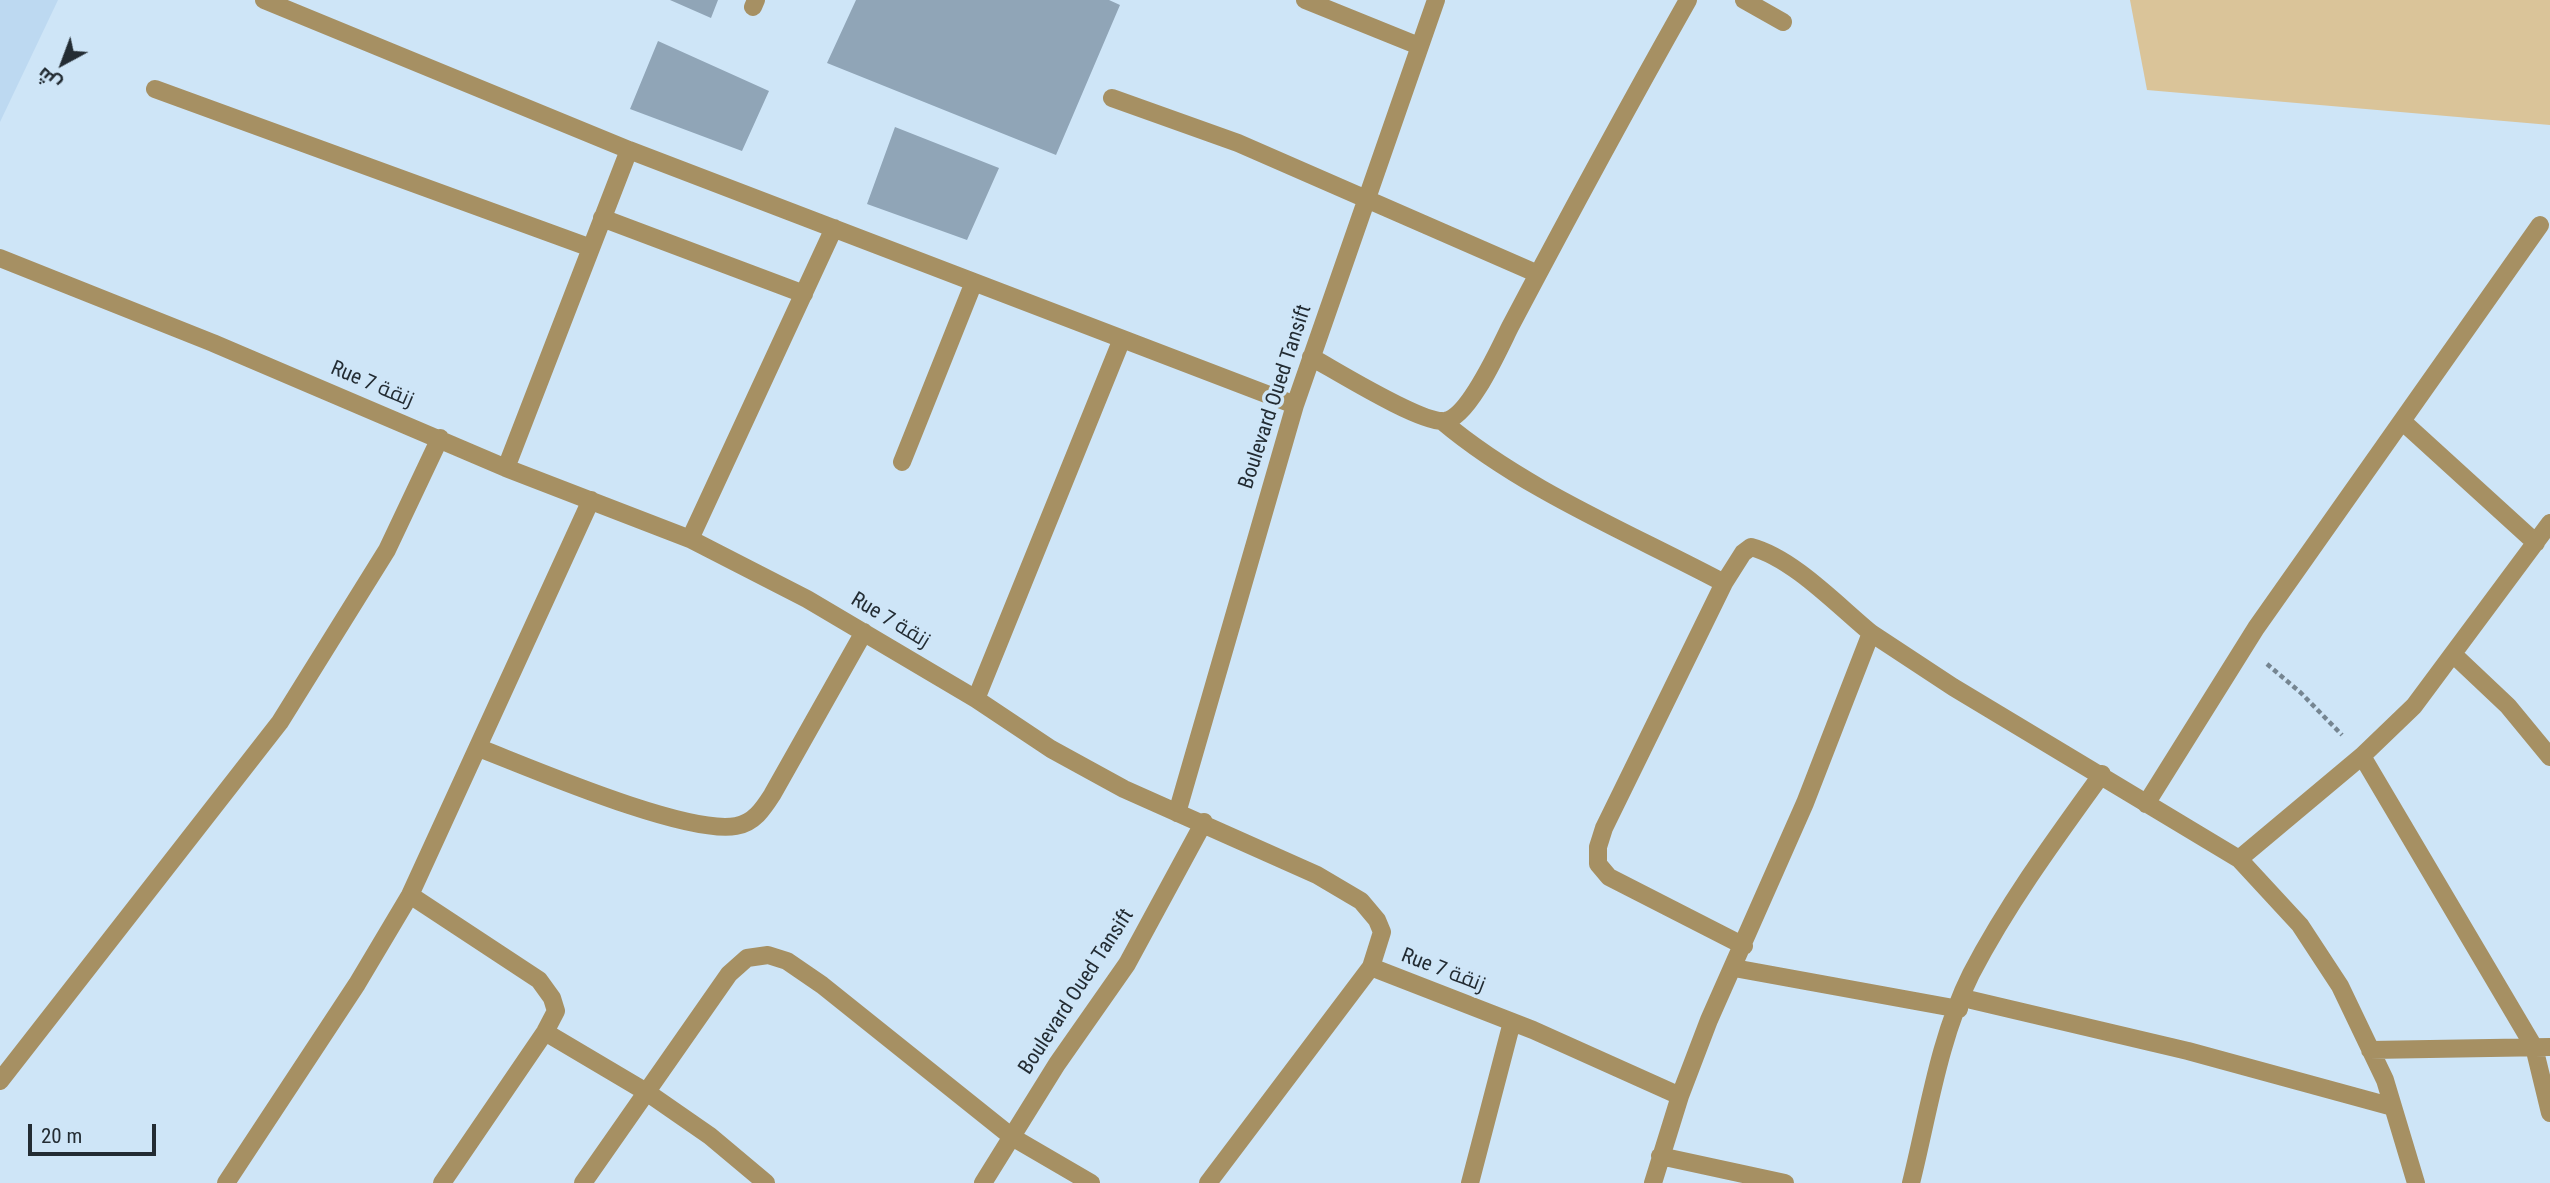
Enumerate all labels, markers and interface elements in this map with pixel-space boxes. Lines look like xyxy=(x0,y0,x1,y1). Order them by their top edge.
north arrow xyxy=(28,28,98,98)
text: ش xyxy=(32,63,66,96)
street label: Boulevard Oued Tansift xyxy=(1234,302,1318,492)
street label: Rue 7 زنقة xyxy=(327,356,417,414)
street label: Rue 7 زنقة xyxy=(846,588,934,654)
street label: Boulevard Oued Tansift xyxy=(1014,905,1140,1079)
street label: Rue 7 زنقة xyxy=(1397,943,1489,999)
scale bar xyxy=(32,1110,159,1154)
text: 20 m xyxy=(41,1124,82,1148)

